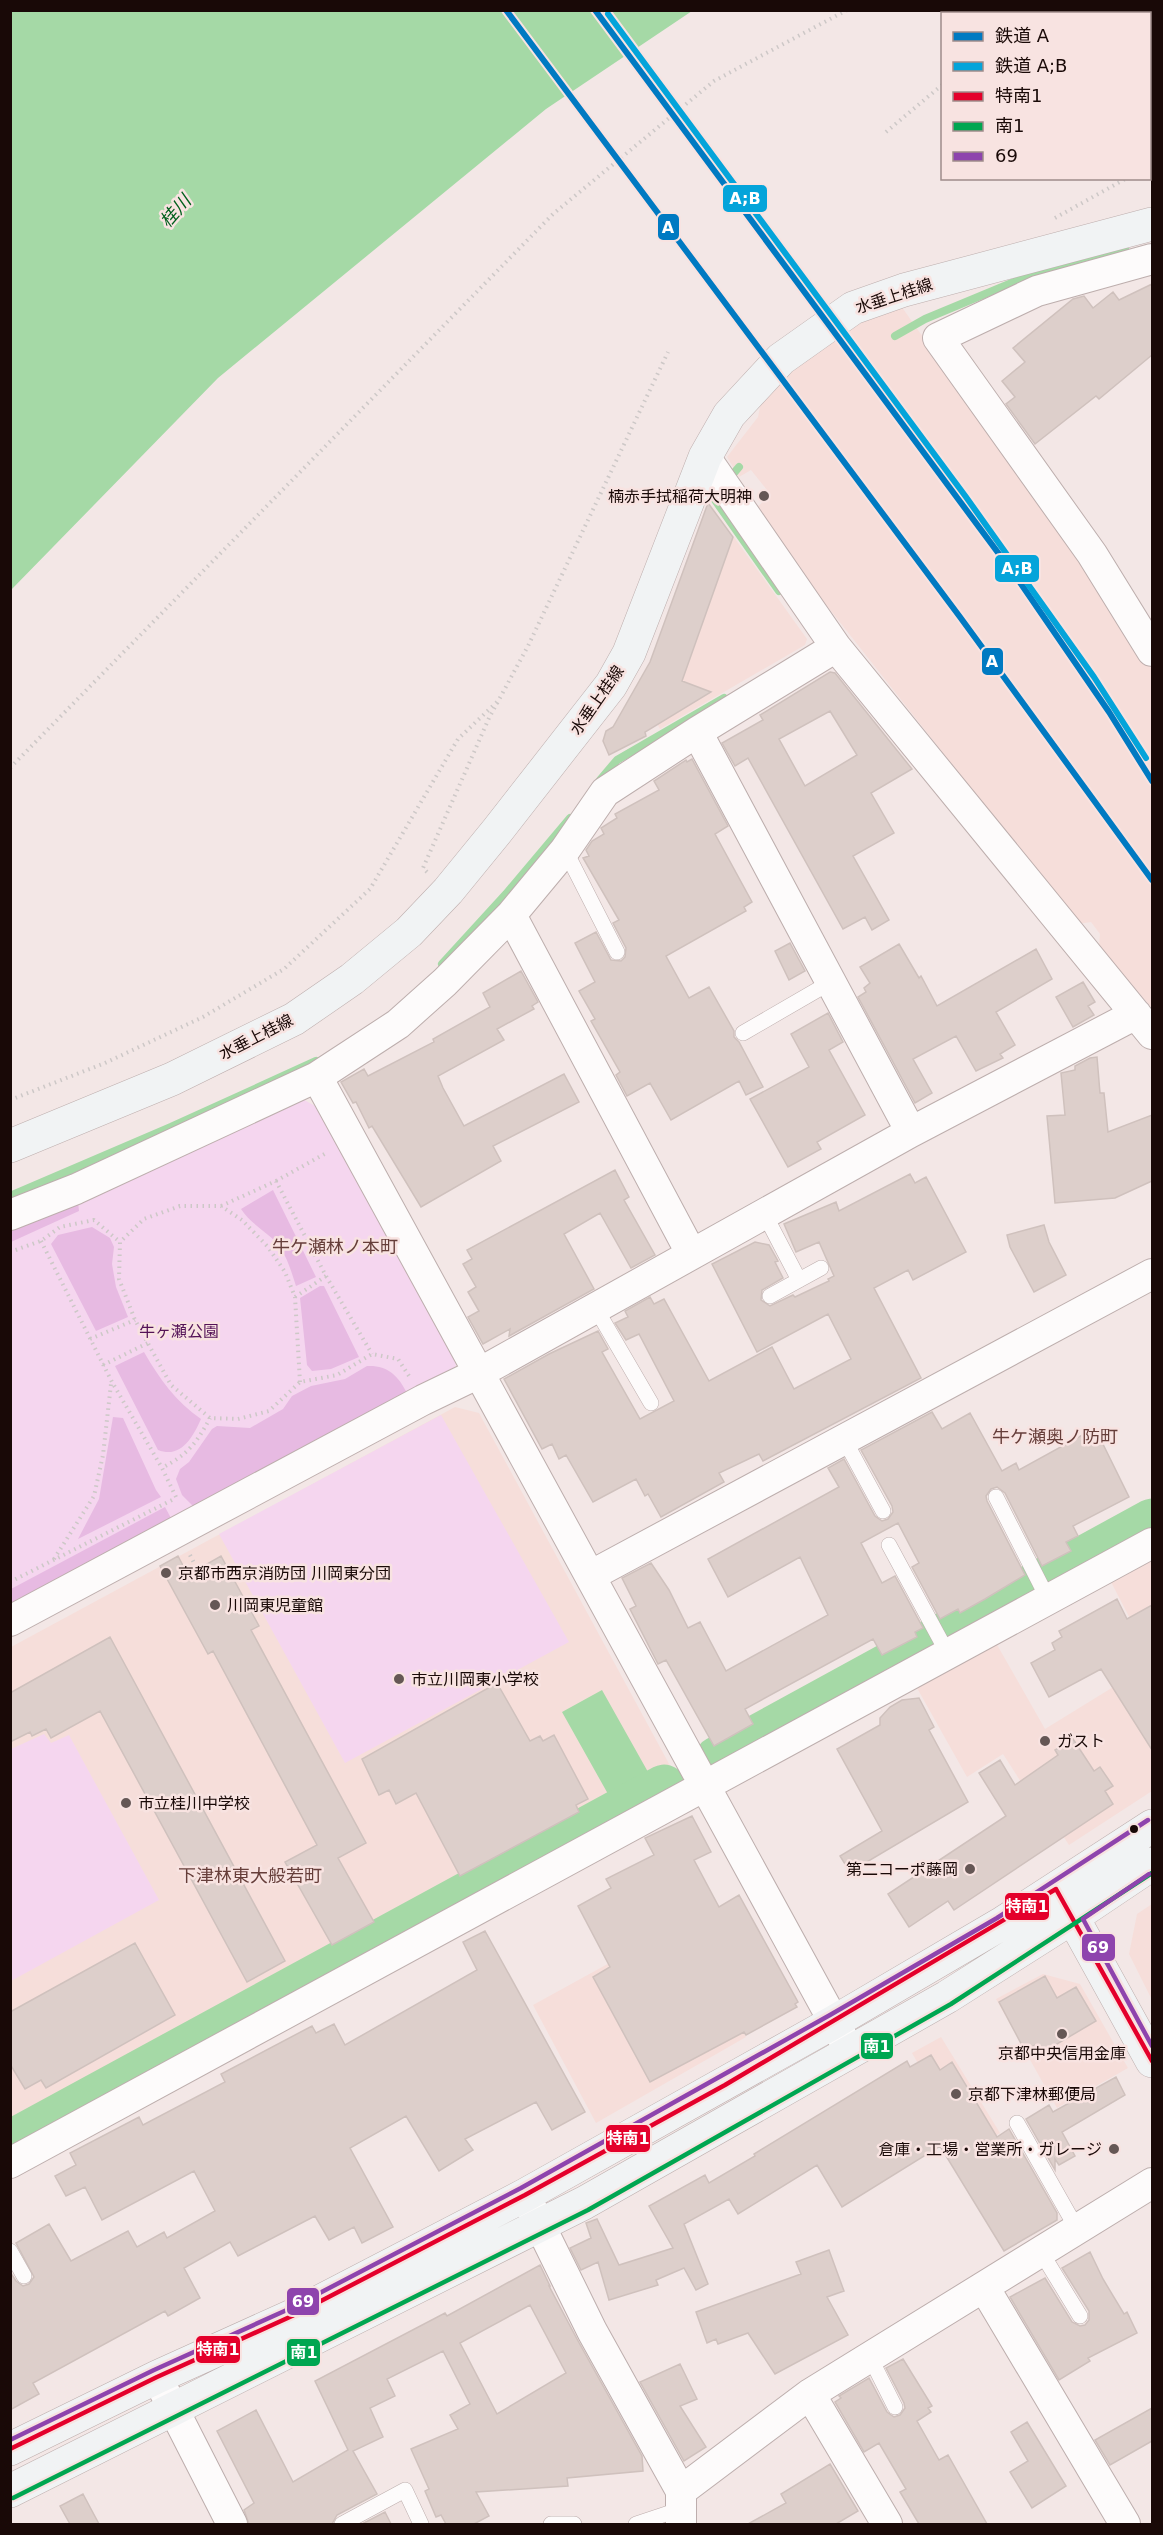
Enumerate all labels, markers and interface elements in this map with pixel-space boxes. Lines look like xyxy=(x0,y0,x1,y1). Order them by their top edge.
legend xyxy=(941,12,1151,180)
text: 鉄道 A xyxy=(995,25,1050,46)
text: 鉄道 A;B xyxy=(995,55,1067,76)
text: 特南1 xyxy=(995,85,1042,106)
text: 南1 xyxy=(995,115,1024,136)
text: 69 xyxy=(995,145,1018,166)
line badge: A;B xyxy=(722,184,768,213)
water label: 桂川 xyxy=(155,189,196,231)
text: A;B xyxy=(729,189,761,208)
line badge: A xyxy=(657,213,680,241)
text: A xyxy=(662,218,675,237)
street label: 水垂上桂線 xyxy=(853,275,935,317)
place label: 楠赤手拭稲荷大明神 xyxy=(608,487,752,506)
marker: 楠赤手拭稲荷大明神 xyxy=(757,489,771,503)
line badge: A;B xyxy=(994,554,1040,583)
text: A;B xyxy=(1001,559,1033,578)
line badge: A xyxy=(981,647,1004,676)
text: A xyxy=(986,652,999,671)
street label: 水垂上桂線 xyxy=(566,662,628,738)
street label: 水垂上桂線 xyxy=(216,1010,296,1064)
district label: 牛ケ瀬林ノ本町 xyxy=(272,1236,398,1257)
park label: 牛ヶ瀬公園 xyxy=(139,1322,219,1341)
district label: 牛ケ瀬奥ノ防町 xyxy=(992,1426,1118,1447)
place label: 京都市西京消防団 川岡東分団 xyxy=(178,1564,391,1583)
marker: 京都市西京消防団 川岡東分団 xyxy=(159,1566,173,1580)
place label: 川岡東児童館 xyxy=(227,1596,323,1615)
marker: 川岡東児童館 xyxy=(208,1598,222,1612)
place label: 市立川岡東小学校 xyxy=(411,1670,539,1689)
marker: 市立川岡東小学校 xyxy=(392,1672,406,1686)
place label: ガスト xyxy=(1057,1732,1105,1751)
marker: ガスト xyxy=(1038,1734,1052,1748)
place label: 市立桂川中学校 xyxy=(138,1794,250,1813)
marker: 市立桂川中学校 xyxy=(119,1796,133,1810)
unlabelled marker xyxy=(1128,1823,1140,1835)
place label: 第二コーポ藤岡 xyxy=(846,1860,958,1879)
marker: 第二コーポ藤岡 xyxy=(963,1862,977,1876)
district label: 下津林東大般若町 xyxy=(178,1865,322,1886)
line badge: 特南1 xyxy=(1004,1892,1050,1921)
text: 特南1 xyxy=(1005,1897,1049,1916)
line badge: 69 xyxy=(1081,1933,1116,1962)
text: 69 xyxy=(1087,1938,1109,1957)
marker: 京都中央信用金庫 xyxy=(1055,2027,1069,2041)
line badge: 南1 xyxy=(860,2032,894,2060)
text: 南1 xyxy=(863,2037,891,2056)
place label: 京都中央信用金庫 xyxy=(998,2044,1126,2063)
place label: 京都下津林郵便局 xyxy=(968,2085,1096,2104)
marker: 京都下津林郵便局 xyxy=(949,2087,963,2101)
line badge: 特南1 xyxy=(605,2124,651,2153)
text: 特南1 xyxy=(606,2129,650,2148)
place label: 倉庫・工場・営業所・ガレージ xyxy=(878,2140,1102,2159)
marker: 倉庫・工場・営業所・ガレージ xyxy=(1107,2142,1121,2156)
line badge: 69 xyxy=(286,2287,320,2316)
text: 69 xyxy=(292,2292,314,2311)
line badge: 特南1 xyxy=(195,2335,241,2364)
line badge: 南1 xyxy=(286,2338,321,2367)
text: 特南1 xyxy=(196,2340,240,2359)
text: 南1 xyxy=(290,2343,318,2362)

